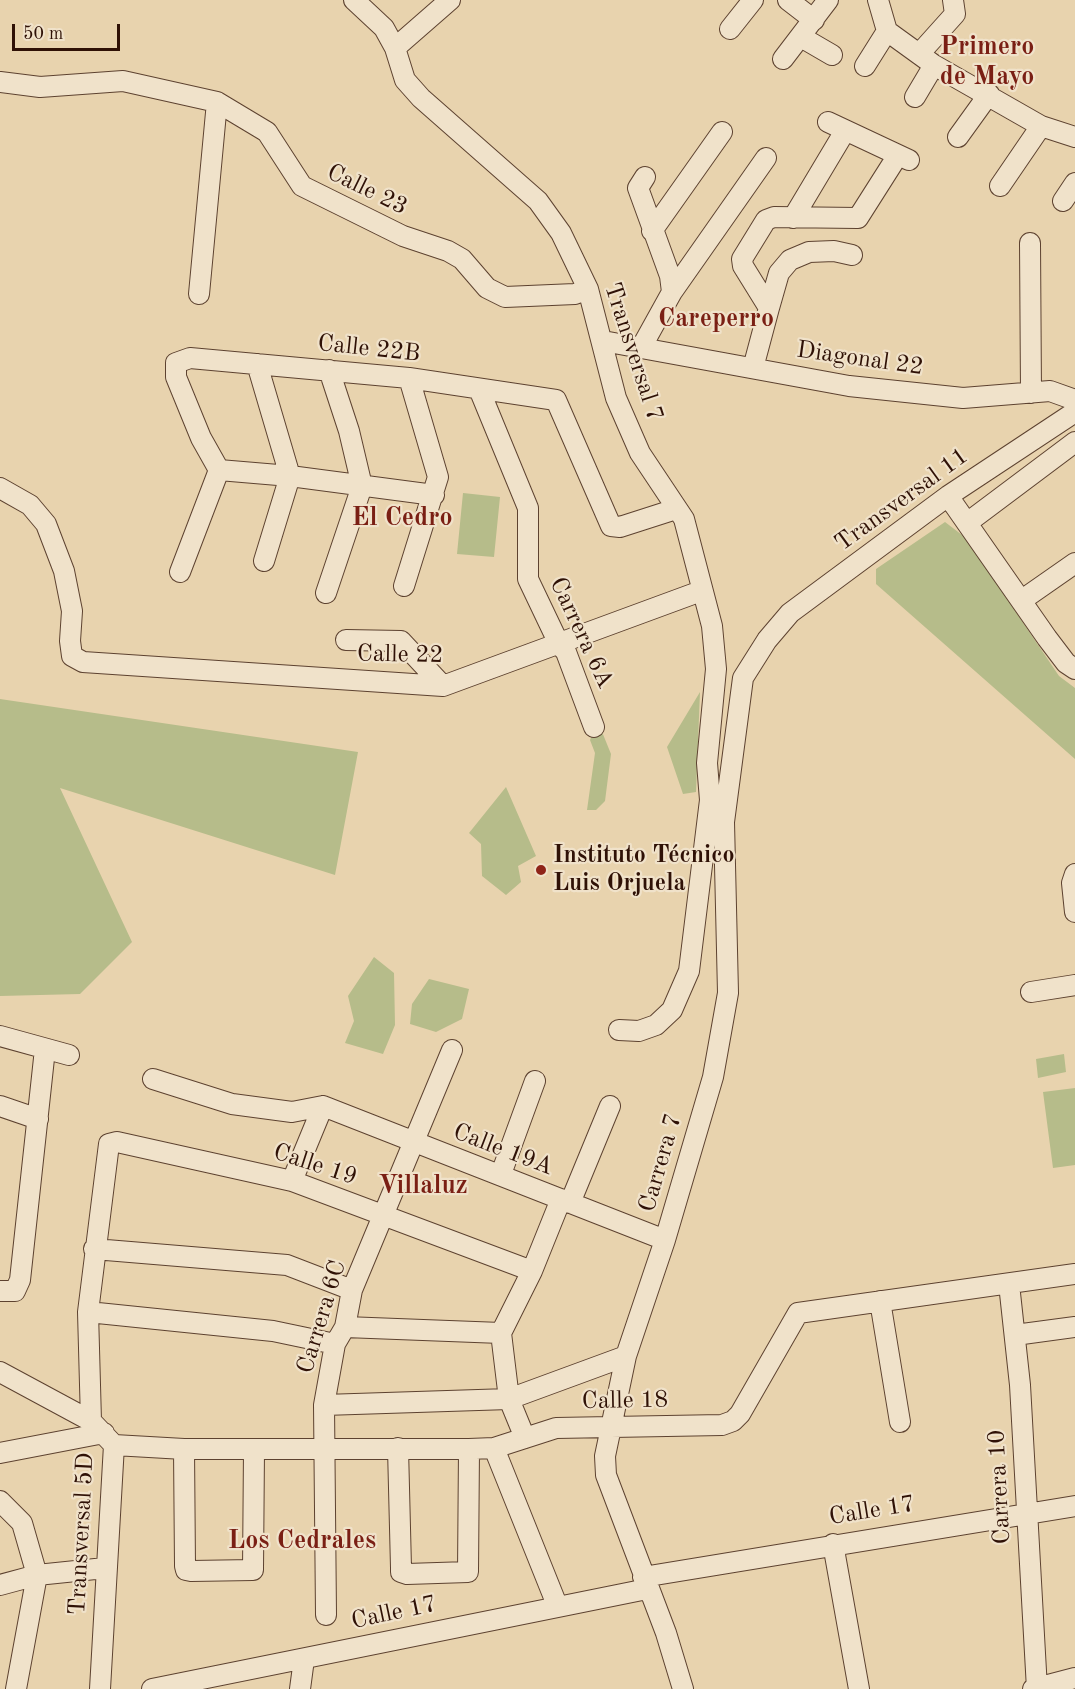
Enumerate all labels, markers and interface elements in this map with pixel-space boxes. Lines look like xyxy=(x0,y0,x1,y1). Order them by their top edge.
scale bar xyxy=(15,12,123,50)
text: 50 m xyxy=(23,25,63,43)
district label: Primero de Mayo xyxy=(940,31,1034,92)
street label: Calle 23 xyxy=(322,158,412,222)
street label: Transversal 7 xyxy=(597,279,669,425)
district label: Careperro xyxy=(658,303,774,335)
street label: Calle 22B xyxy=(316,329,422,369)
street label: Diagonal 22 xyxy=(795,336,925,382)
street label: Transversal 11 xyxy=(830,442,974,558)
district label: El Cedro xyxy=(351,502,453,534)
street label: Carrera 6A xyxy=(543,573,619,693)
street label: Calle 22 xyxy=(357,640,443,670)
place label: Instituto Técnico Luis Orjuela xyxy=(553,842,735,898)
marker: Instituto Técnico Luis Orjuela xyxy=(534,863,548,877)
street label: Carrera 7 xyxy=(633,1110,689,1216)
street label: Calle 19A xyxy=(449,1118,557,1182)
street label: Calle 19 xyxy=(269,1138,361,1192)
district label: Villaluz xyxy=(378,1170,468,1202)
street label: Carrera 6C xyxy=(291,1257,353,1377)
street label: Calle 18 xyxy=(582,1386,668,1416)
street label: Carrera 10 xyxy=(983,1429,1017,1545)
street label: Transversal 5D xyxy=(63,1452,101,1616)
street label: Calle 17 xyxy=(827,1490,917,1532)
district label: Los Cedrales xyxy=(228,1525,376,1557)
street label: Calle 17 xyxy=(349,1590,439,1636)

